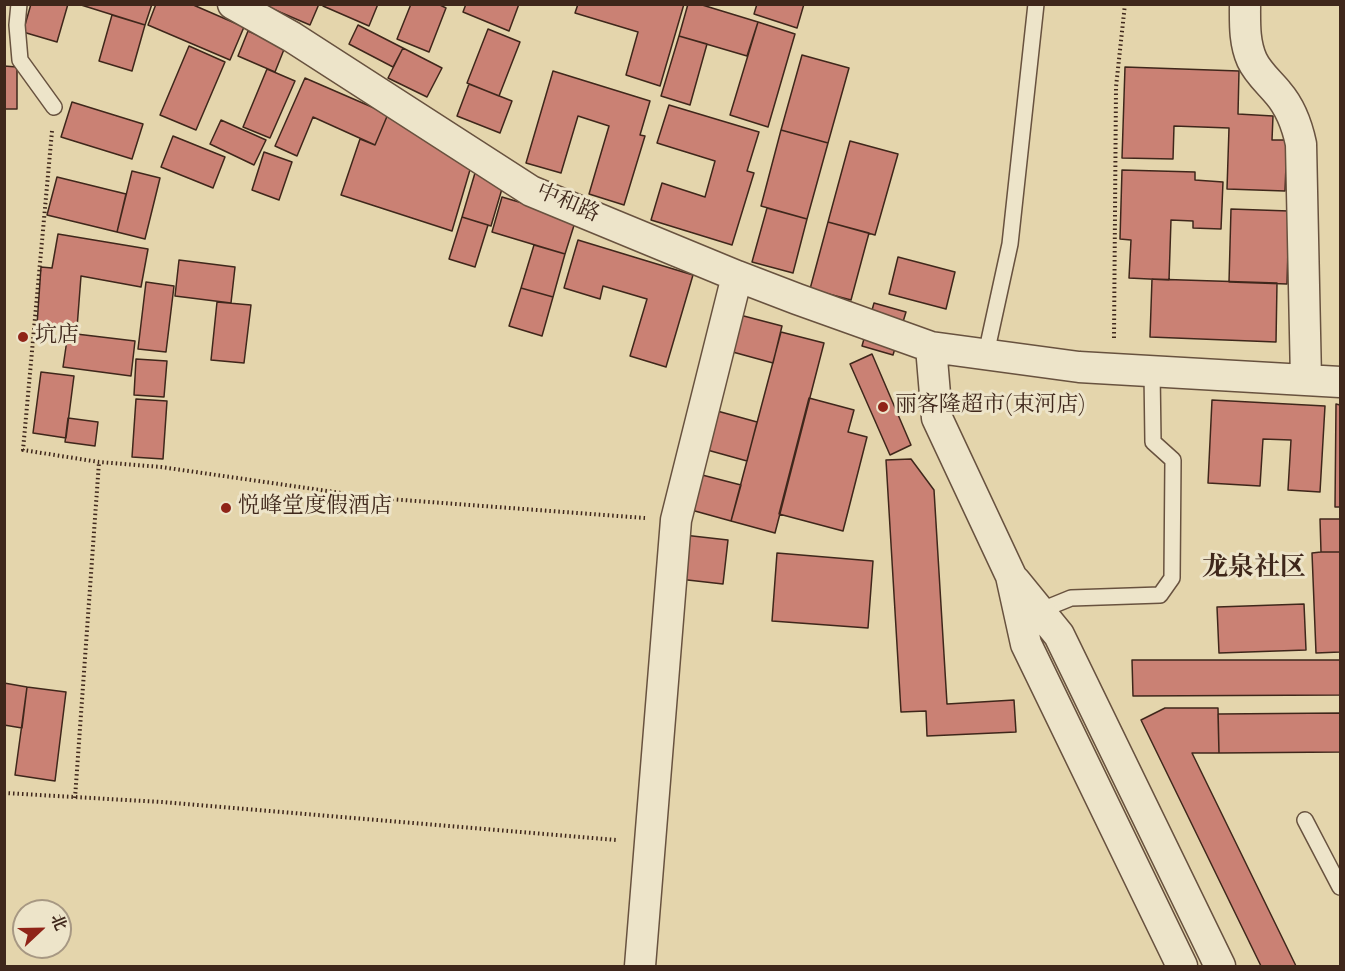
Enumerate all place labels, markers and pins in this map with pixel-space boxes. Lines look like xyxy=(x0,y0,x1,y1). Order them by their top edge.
place label: 坑店 xyxy=(35,324,79,350)
marker: 坑店 xyxy=(16,330,30,344)
place label: 丽客隆超市(束河店) xyxy=(895,394,1085,420)
marker: 丽客隆超市(束河店) xyxy=(876,400,890,414)
place label: 悦峰堂度假酒店 xyxy=(238,495,392,521)
marker: 悦峰堂度假酒店 xyxy=(219,501,233,515)

